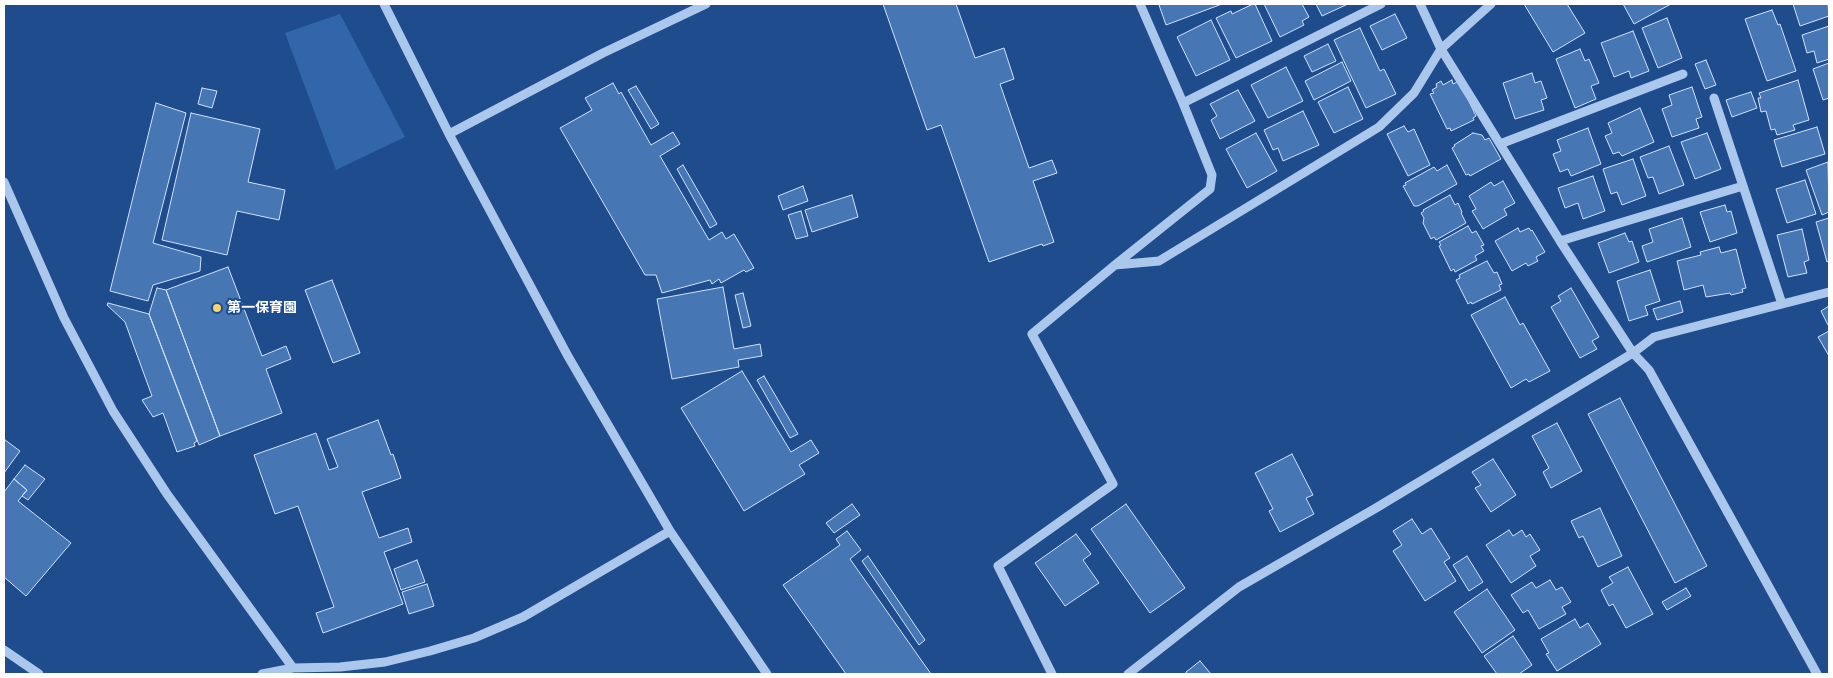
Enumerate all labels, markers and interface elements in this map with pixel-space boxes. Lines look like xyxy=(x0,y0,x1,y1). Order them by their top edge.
place label: 第一保育園 xyxy=(227,300,297,316)
marker: 第一保育園 xyxy=(211,302,223,314)

